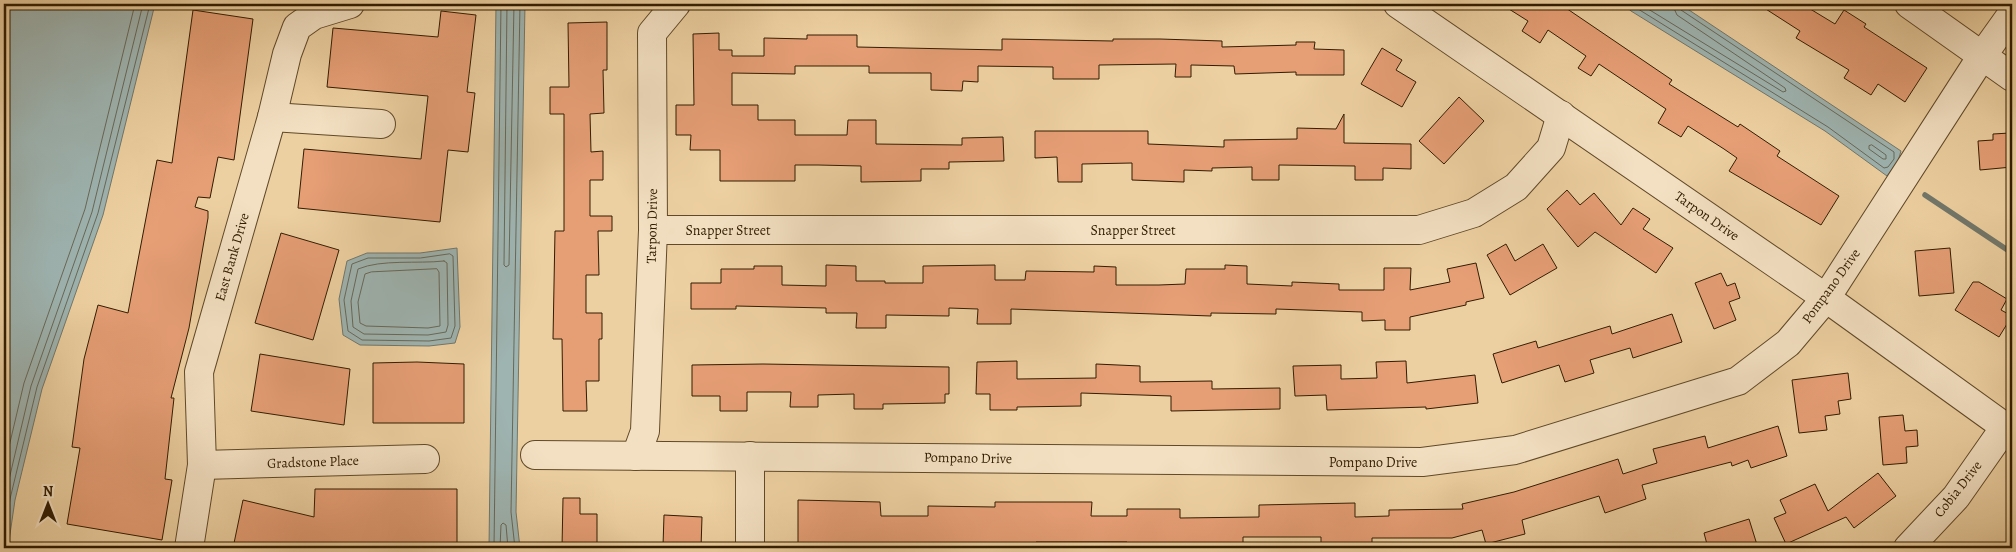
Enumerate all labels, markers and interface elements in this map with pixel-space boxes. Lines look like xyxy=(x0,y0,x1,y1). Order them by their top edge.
street label: Tarpon Drive xyxy=(1671,187,1743,245)
street label: Tarpon Drive xyxy=(642,188,662,264)
street label: East Bank Drive xyxy=(210,211,254,303)
street label: Snapper Street xyxy=(685,221,771,240)
street label: Snapper Street xyxy=(1090,221,1176,240)
street label: Pompano Drive xyxy=(1797,245,1865,327)
street label: Pompano Drive xyxy=(924,448,1012,468)
street label: Gradstone Place xyxy=(267,451,359,473)
street label: Pompano Drive xyxy=(1329,453,1417,472)
street label: Cobia Drive xyxy=(1930,457,1986,521)
north arrow xyxy=(22,480,72,530)
text: N xyxy=(43,482,53,501)

